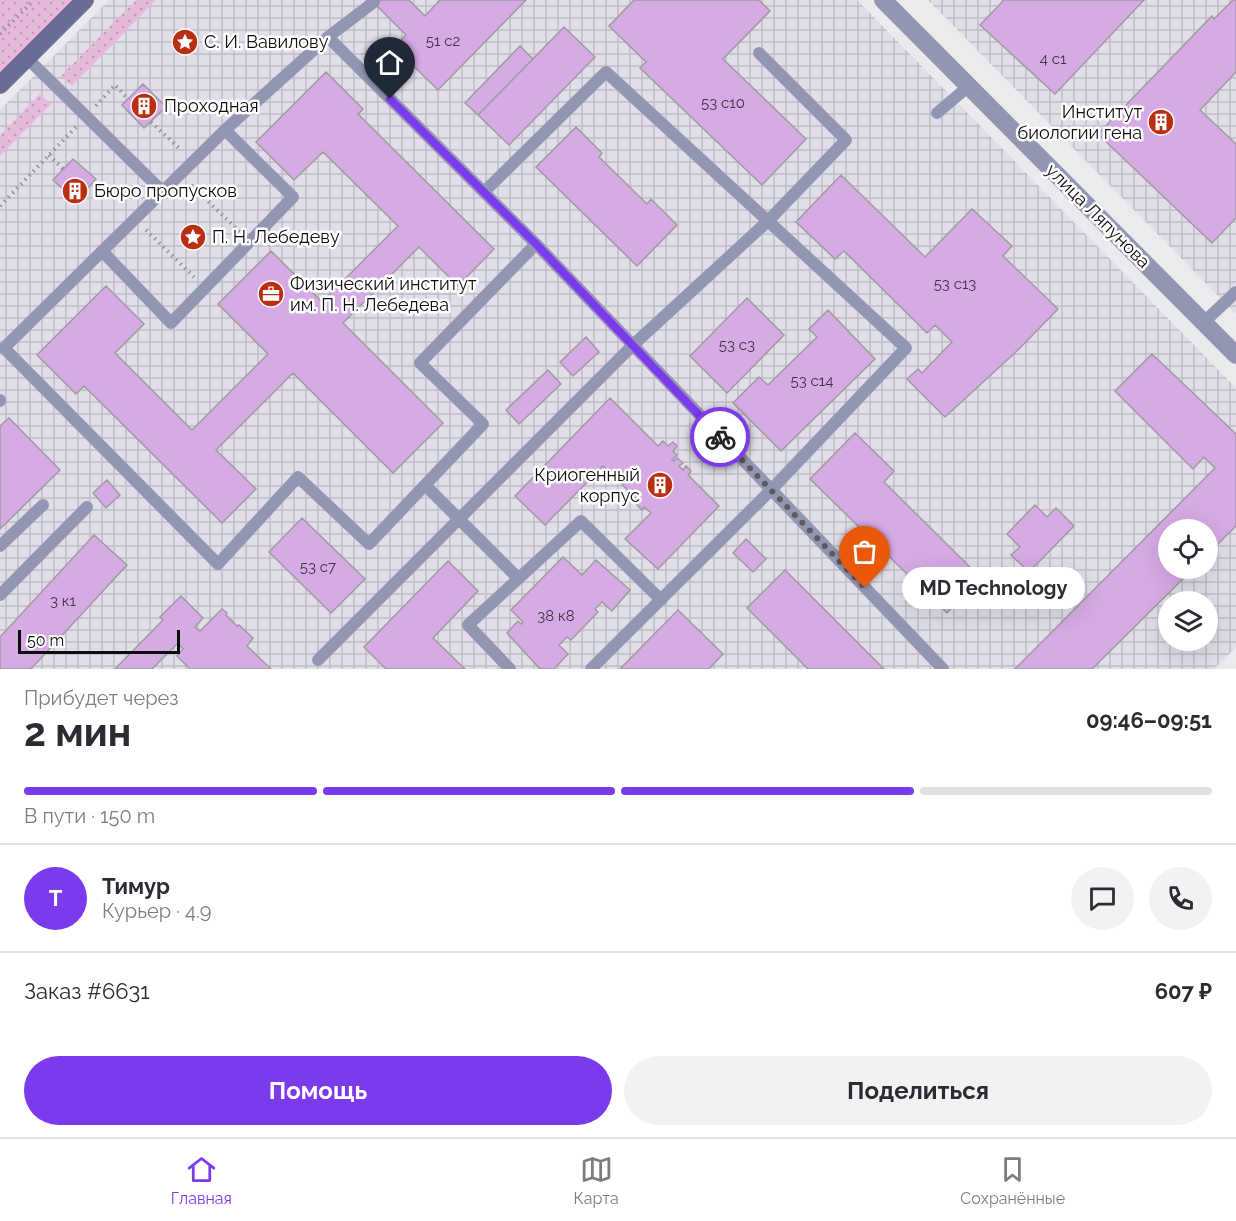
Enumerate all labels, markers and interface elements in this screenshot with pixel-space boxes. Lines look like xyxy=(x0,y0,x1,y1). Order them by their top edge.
place icon: С. И. Вавилову xyxy=(170,27,200,57)
place label: С. И. Вавилову xyxy=(204,31,329,52)
house number: 51 с2 xyxy=(426,32,460,50)
pin xyxy=(364,37,415,99)
icon: home xyxy=(373,46,406,79)
house number: 4 с1 xyxy=(1040,50,1067,68)
building icon: Проходная xyxy=(129,91,159,121)
house number: 53 с10 xyxy=(701,94,745,112)
place label: Проходная xyxy=(164,95,259,116)
place label: Институт биологии гена xyxy=(1017,101,1142,143)
building icon: Институт биологии гена xyxy=(1146,107,1176,137)
street label: улица Ляпунова xyxy=(1042,159,1155,272)
building icon: Бюро пропусков xyxy=(60,176,90,206)
place label: Бюро пропусков xyxy=(94,180,237,201)
place icon: П. Н. Лебедеву xyxy=(178,222,208,252)
place label: П. Н. Лебедеву xyxy=(212,226,340,247)
place label: Физический институт им. П. Н. Лебедева xyxy=(290,273,477,315)
house number: 53 с13 xyxy=(934,275,976,293)
office icon: Физический институт им. П. Н. Лебедева xyxy=(256,279,286,309)
house number: 53 с3 xyxy=(719,336,755,354)
house number: 53 с14 xyxy=(791,372,833,390)
courier xyxy=(690,407,750,467)
icon: bike xyxy=(704,421,737,454)
place label: Криогенный корпус xyxy=(534,464,640,506)
building icon: Криогенный корпус xyxy=(645,470,675,500)
map controls xyxy=(1158,519,1218,651)
button: locate xyxy=(1158,519,1218,579)
pin xyxy=(839,526,890,588)
icon: bag xyxy=(848,535,881,568)
house number: 53 с7 xyxy=(300,558,336,576)
callout: MD Technology xyxy=(901,567,1084,609)
text: MD Technology xyxy=(920,576,1067,600)
button: layers xyxy=(1158,591,1218,651)
house number: 3 к1 xyxy=(50,592,77,610)
house number: 38 к8 xyxy=(537,607,575,625)
scale bar xyxy=(18,627,180,654)
text: 50 m xyxy=(27,631,64,650)
text: Прибудет через xyxy=(24,686,178,710)
text: 09:46–09:51 xyxy=(1086,707,1212,733)
text: 2 мин xyxy=(24,709,131,755)
text: В пути · 150 m xyxy=(24,804,155,828)
button: chat xyxy=(1071,867,1134,930)
button: phone xyxy=(1149,867,1212,930)
text: Тимур xyxy=(102,873,170,899)
text: Т xyxy=(49,885,62,911)
text: Курьер · 4.9 xyxy=(102,899,211,923)
text: Заказ #6631 xyxy=(24,978,150,1004)
text: 607 ₽ xyxy=(1155,978,1212,1004)
button: Помощь xyxy=(24,1056,612,1125)
button: Поделиться xyxy=(624,1056,1212,1125)
tab: Главная xyxy=(171,1153,232,1208)
tab: Карта xyxy=(574,1153,619,1208)
tab: Сохранённые xyxy=(960,1153,1065,1208)

